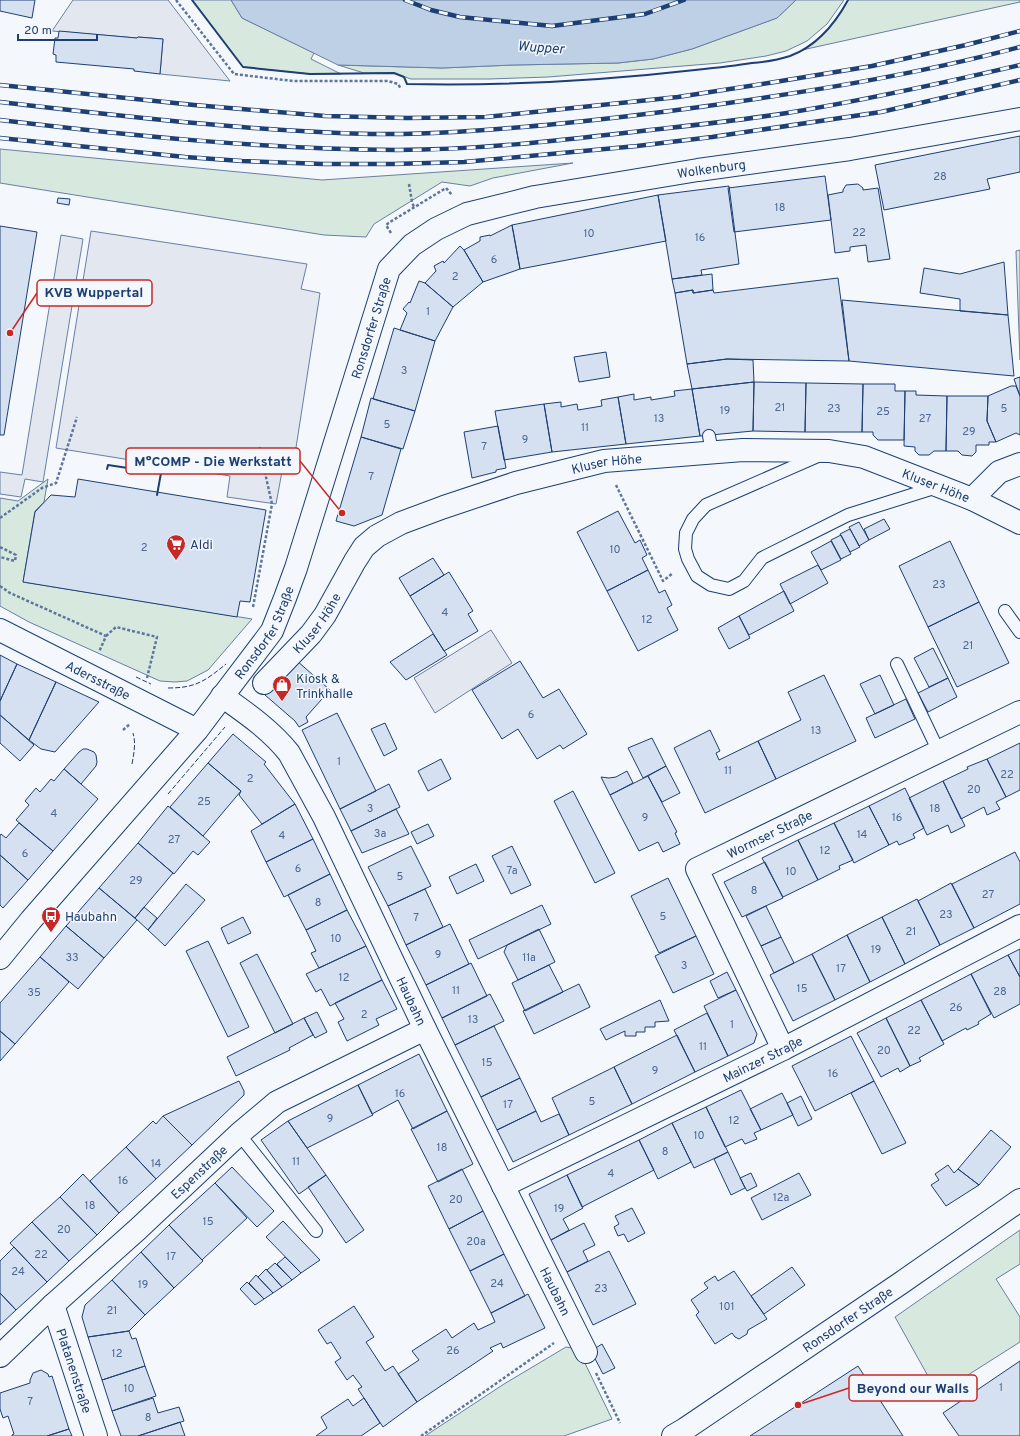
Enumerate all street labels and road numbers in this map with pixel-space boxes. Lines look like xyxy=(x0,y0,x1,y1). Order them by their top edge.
street label: Wolkenburg xyxy=(676,157,747,183)
street label: Ronsdorfer Straße xyxy=(349,276,396,381)
street label: Kluser Höhe xyxy=(570,452,643,479)
street label: Kluser Höhe xyxy=(899,466,972,507)
street label: Ronsdorfer Straße xyxy=(232,584,299,683)
street label: Kluser Höhe xyxy=(290,591,346,658)
street label: Adersstraße xyxy=(62,659,132,705)
street label: Wormser Straße xyxy=(725,808,816,863)
street label: Haubahn xyxy=(391,975,428,1029)
street label: Mainzer Straße xyxy=(721,1034,806,1087)
street label: Espenstraße xyxy=(168,1143,232,1204)
street label: Haubahn xyxy=(535,1265,573,1319)
street label: Ronsdorfer Straße xyxy=(800,1285,897,1357)
street label: Platanenstraße xyxy=(51,1327,94,1416)

